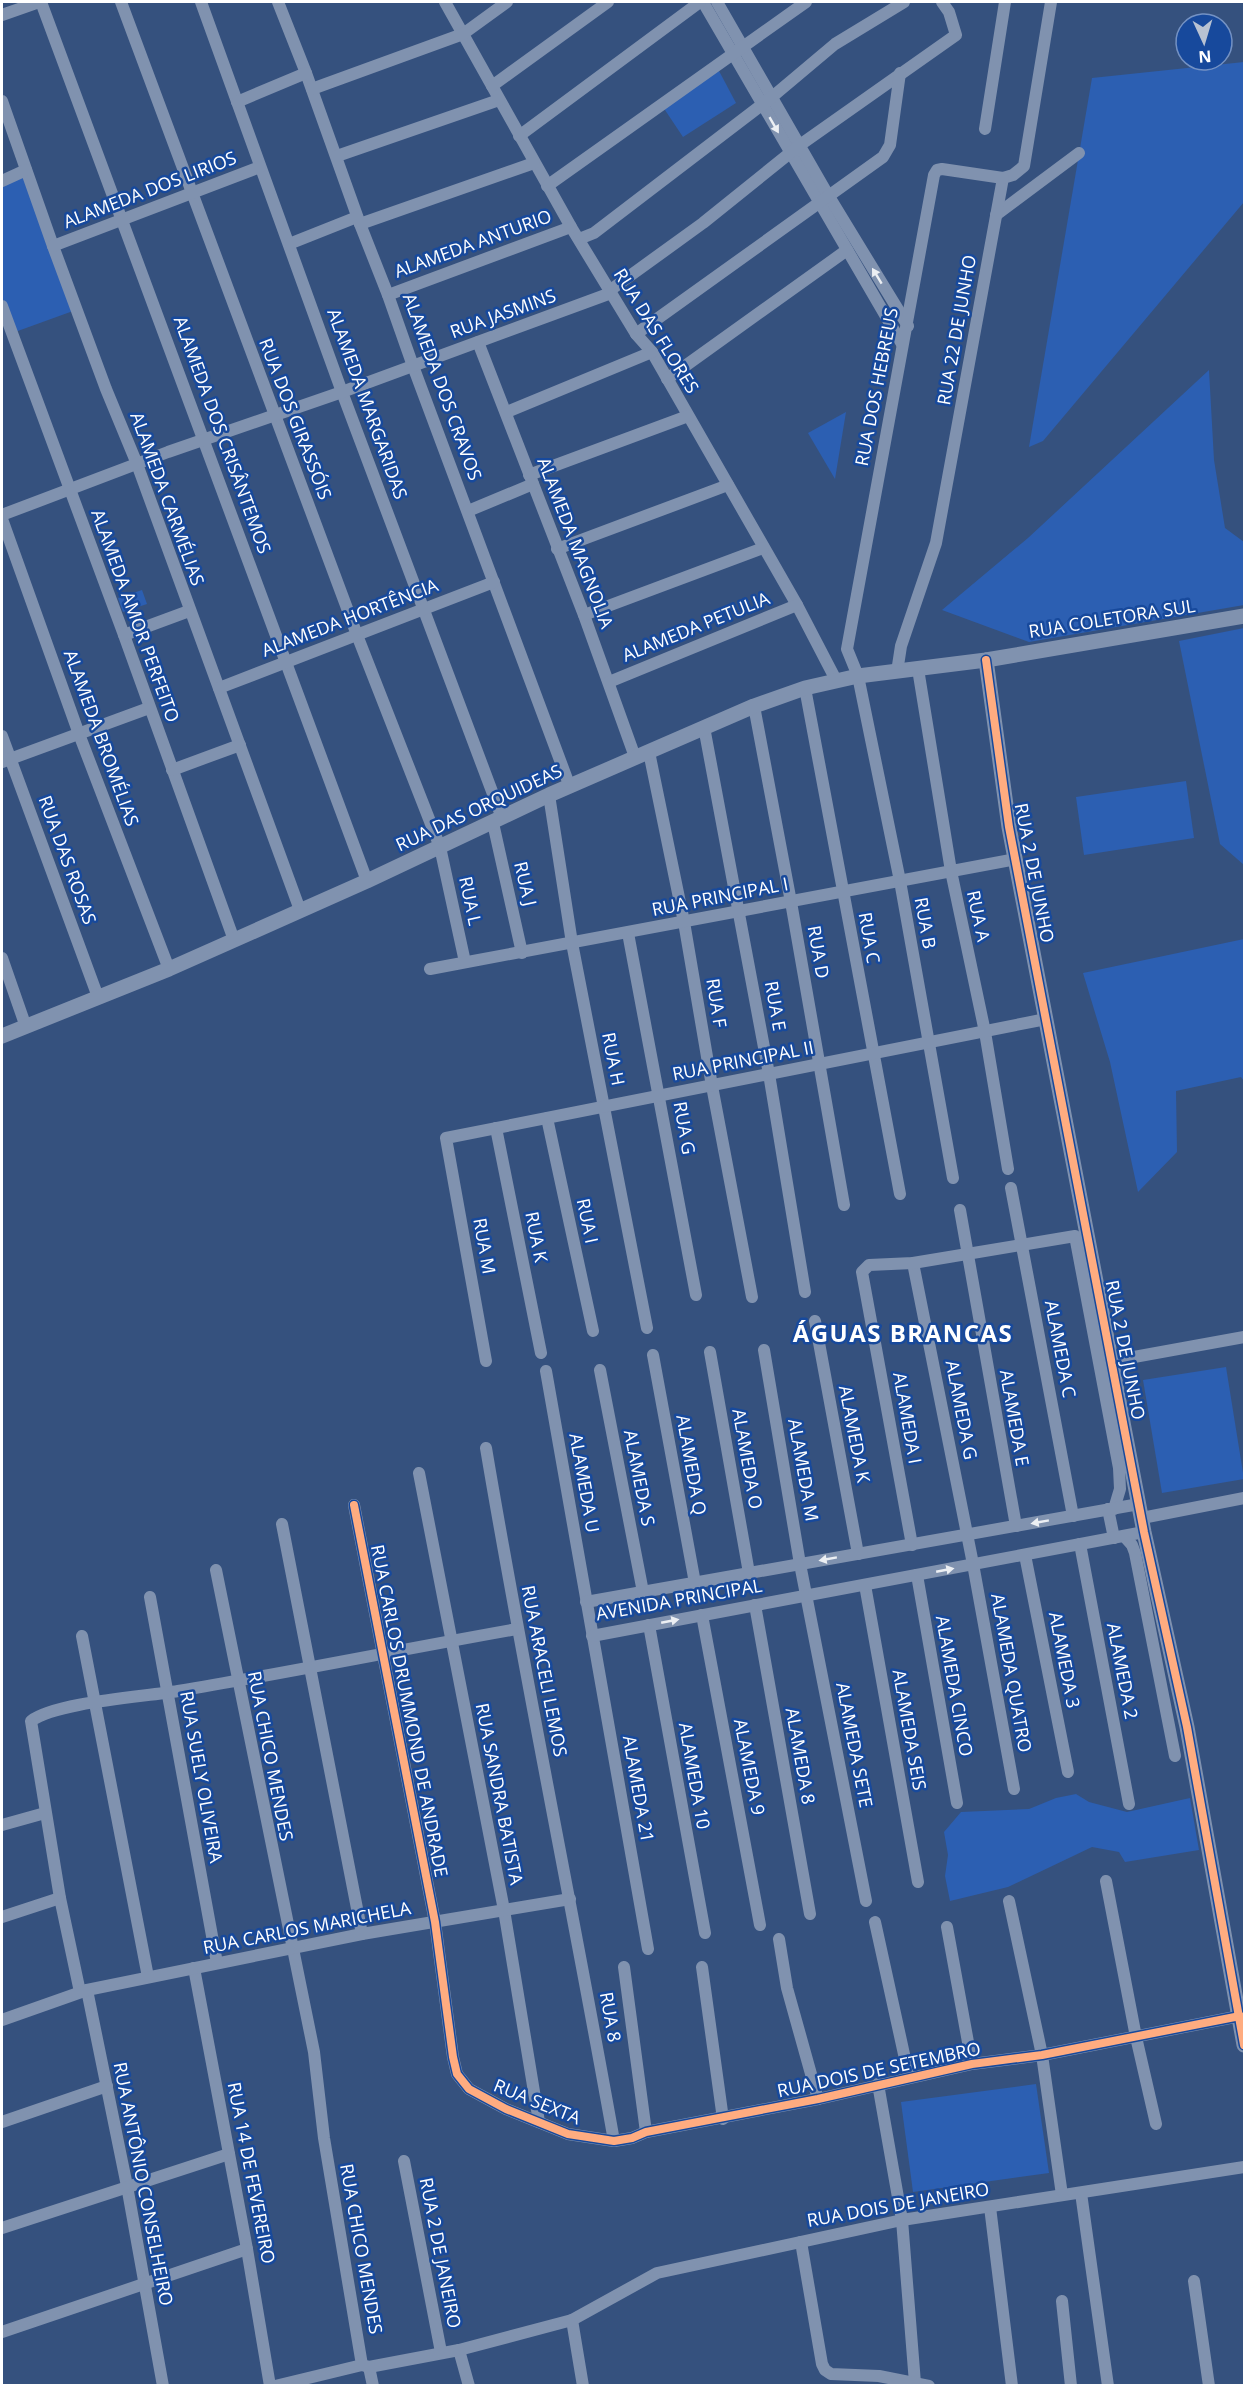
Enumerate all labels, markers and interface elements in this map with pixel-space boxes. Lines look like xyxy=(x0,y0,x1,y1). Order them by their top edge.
north arrow xyxy=(1174,12,1234,72)
text: N xyxy=(1198,46,1212,68)
one-way arrow xyxy=(768,117,779,133)
street label: ALAMEDA DOS LIRIOS xyxy=(60,145,240,233)
street label: ALAMEDA ANTURIO xyxy=(391,203,555,283)
street label: RUA 22 DE JUNHO xyxy=(931,253,981,407)
street label: RUA DAS FLORES xyxy=(609,263,705,398)
one-way arrow xyxy=(872,268,883,284)
street label: RUA JASMINS xyxy=(446,283,559,343)
street label: ALAMEDA DOS CRAVOS xyxy=(398,290,488,484)
street label: ALAMEDA MARGARIDAS xyxy=(322,305,414,502)
street label: RUA DOS HEBREUS xyxy=(849,305,903,468)
street label: ALAMEDA DOS CRISÂNTEMOS xyxy=(169,312,277,557)
street label: RUA DOS GIRASSÓIS xyxy=(254,334,338,503)
street label: ALAMEDA CARMÉLIAS xyxy=(125,408,211,589)
street label: ALAMEDA MAGNOLIA xyxy=(532,454,620,632)
street label: ALAMEDA AMOR PERFEITO xyxy=(86,506,186,725)
street label: ALAMEDA HORTÊNCIA xyxy=(258,572,442,662)
street label: ALAMEDA PETULIA xyxy=(618,585,774,667)
street label: RUA COLETORA SUL xyxy=(1027,593,1197,643)
street label: ALAMEDA BROMÉLIAS xyxy=(59,646,145,829)
street label: RUA DAS ORQUIDEAS xyxy=(392,758,566,856)
street label: RUA DAS ROSAS xyxy=(33,792,102,928)
street label: RUA 2 DE JUNHO xyxy=(1010,801,1060,945)
street label: RUA J xyxy=(509,859,543,908)
street label: RUA PRINCIPAL I xyxy=(650,871,790,921)
street label: RUA L xyxy=(454,874,488,928)
street label: RUA A xyxy=(962,888,996,944)
street label: RUA B xyxy=(910,895,942,950)
street label: RUA C xyxy=(854,910,886,965)
street label: RUA D xyxy=(803,923,835,980)
street label: RUA F xyxy=(701,976,733,1029)
street label: RUA E xyxy=(760,979,792,1033)
street label: RUA H xyxy=(597,1030,631,1087)
street label: RUA PRINCIPAL II xyxy=(670,1035,816,1085)
street label: RUA G xyxy=(669,1099,701,1156)
street label: RUA I xyxy=(572,1196,604,1245)
street label: RUA K xyxy=(520,1209,554,1265)
street label: RUA M xyxy=(468,1216,502,1276)
street label: RUA 2 DE JUNHO xyxy=(1101,1278,1151,1422)
street label: ALAMEDA C xyxy=(1040,1298,1082,1400)
district label: ÁGUAS BRANCAS xyxy=(793,1316,1013,1349)
street label: ALAMEDA G xyxy=(941,1358,983,1461)
street label: ALAMEDA E xyxy=(995,1368,1035,1468)
street label: ALAMEDA I xyxy=(888,1370,928,1465)
street label: ALAMEDA K xyxy=(834,1383,876,1485)
street label: ALAMEDA O xyxy=(727,1407,769,1511)
street label: ALAMEDA Q xyxy=(671,1413,713,1517)
street label: ALAMEDA M xyxy=(783,1417,825,1523)
street label: ALAMEDA S xyxy=(619,1428,661,1528)
street label: ALAMEDA U xyxy=(564,1431,606,1534)
one-way arrow xyxy=(1031,1518,1050,1527)
street label: RUA CARLOS DRUMMOND DE ANDRADE xyxy=(366,1542,454,1879)
one-way arrow xyxy=(818,1555,837,1564)
one-way arrow xyxy=(935,1565,954,1574)
street label: AVENIDA PRINCIPAL xyxy=(594,1573,764,1625)
street label: RUA ARACELI LEMOS xyxy=(517,1583,573,1759)
street label: ALAMEDA QUATRO xyxy=(986,1591,1038,1754)
street label: ALAMEDA 3 xyxy=(1044,1610,1086,1710)
street label: ALAMEDA CINCO xyxy=(931,1613,979,1758)
one-way arrow xyxy=(661,1616,680,1625)
street label: ALAMEDA 2 xyxy=(1102,1621,1144,1721)
street label: ALAMEDA SEIS xyxy=(888,1668,932,1792)
street label: RUA CHICO MENDES xyxy=(243,1669,299,1843)
street label: ALAMEDA SETE xyxy=(831,1680,879,1810)
street label: RUA SUELY OLIVEIRA xyxy=(175,1689,229,1865)
street label: RUA SANDRA BATISTA xyxy=(471,1701,529,1887)
street label: ALAMEDA 8 xyxy=(781,1706,821,1806)
street label: ALAMEDA 9 xyxy=(729,1717,771,1817)
street label: ALAMEDA 10 xyxy=(674,1721,716,1831)
street label: ALAMEDA 21 xyxy=(618,1734,660,1844)
street label: RUA CARLOS MARICHELA xyxy=(201,1895,413,1959)
street label: RUA 8 xyxy=(595,1990,627,2044)
street label: RUA DOIS DE SETEMBRO xyxy=(775,2036,983,2102)
street label: RUA ANTÔNIO CONSELHEIRO xyxy=(109,2060,179,2308)
street label: RUA SEXTA xyxy=(490,2073,585,2130)
street label: RUA 14 DE FEVEREIRO xyxy=(223,2080,281,2266)
street label: RUA CHICO MENDES xyxy=(335,2162,389,2336)
street label: RUA 2 DE JANEIRO xyxy=(415,2175,467,2330)
street label: RUA DOIS DE JANEIRO xyxy=(805,2176,991,2232)

